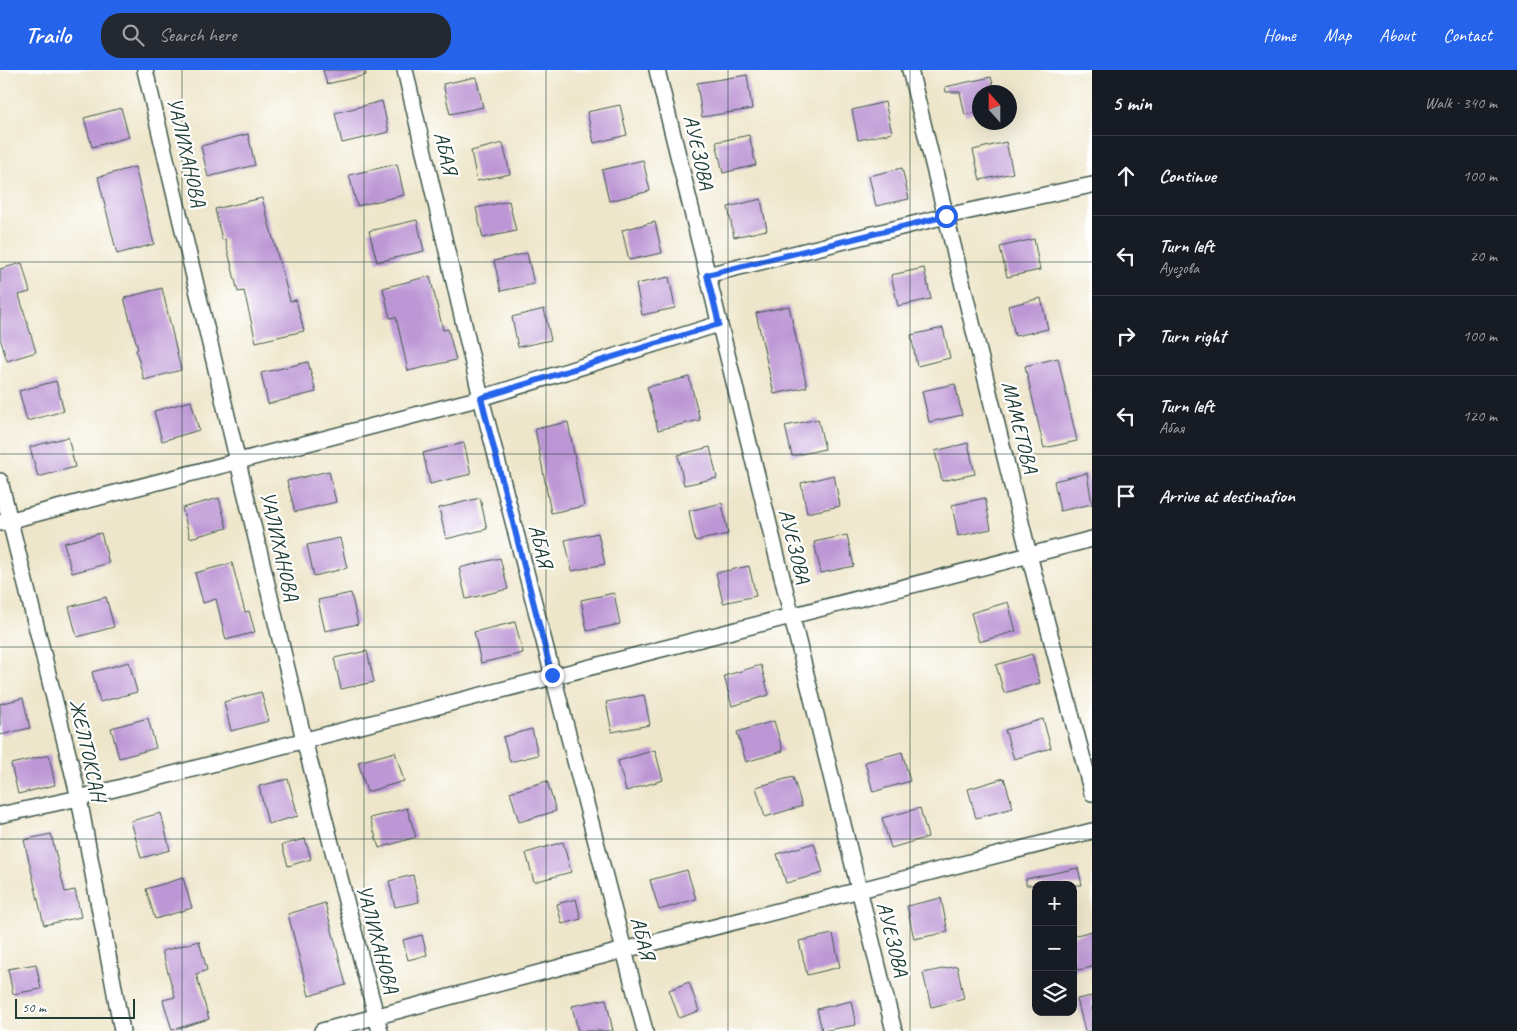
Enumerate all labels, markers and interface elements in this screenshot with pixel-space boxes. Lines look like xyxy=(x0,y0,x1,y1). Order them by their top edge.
search box xyxy=(101,13,451,58)
text: Trailo xyxy=(25,20,71,50)
icon: search xyxy=(119,21,147,49)
text: Search here xyxy=(159,23,236,47)
text: Home xyxy=(1263,24,1296,46)
text: Map xyxy=(1324,24,1351,46)
text: About xyxy=(1379,24,1415,46)
text: Contact xyxy=(1443,24,1492,46)
north arrow xyxy=(972,85,1017,130)
text: 5 min xyxy=(1112,90,1152,116)
text: Walk · 340 m xyxy=(1425,93,1497,113)
street label: УАЛИХАНОВА xyxy=(162,95,212,210)
street label: АУЕЗОВА xyxy=(678,112,720,192)
street label: АБАЯ xyxy=(429,129,464,180)
icon: ahead xyxy=(1112,162,1140,190)
text: Continue xyxy=(1159,164,1216,188)
text: 100 m xyxy=(1463,166,1497,186)
route start xyxy=(935,205,958,228)
text: Turn left xyxy=(1159,234,1214,258)
icon: left xyxy=(1112,242,1140,270)
text: 20 m xyxy=(1470,246,1497,266)
text: Ауезова xyxy=(1159,258,1199,278)
icon: right xyxy=(1112,322,1140,350)
text: Turn right xyxy=(1159,324,1226,348)
text: 100 m xyxy=(1463,326,1497,346)
street label: МАМЕТОВА xyxy=(996,378,1044,477)
text: Turn left xyxy=(1159,394,1214,418)
icon: left xyxy=(1112,402,1140,430)
text: 120 m xyxy=(1463,406,1497,426)
text: Абая xyxy=(1159,418,1184,438)
icon: arrive xyxy=(1112,482,1140,510)
text: Arrive at destination xyxy=(1159,484,1295,508)
street label: УАЛИХАНОВА xyxy=(255,489,305,604)
street label: АУЕЗОВА xyxy=(773,506,817,586)
street label: АБАЯ xyxy=(523,522,559,573)
route end xyxy=(541,664,564,687)
street label: ЖЕЛТОКСАН xyxy=(64,697,113,806)
map controls xyxy=(1032,881,1077,1016)
button: + xyxy=(1032,881,1077,926)
street label: УАЛИХАНОВА xyxy=(351,882,405,997)
street label: АУЕЗОВА xyxy=(871,899,915,979)
street label: АБАЯ xyxy=(625,914,662,965)
button: − xyxy=(1032,926,1077,971)
button: layers xyxy=(1032,971,1077,1016)
scale bar xyxy=(15,996,135,1019)
text: 50 m xyxy=(22,999,46,1016)

